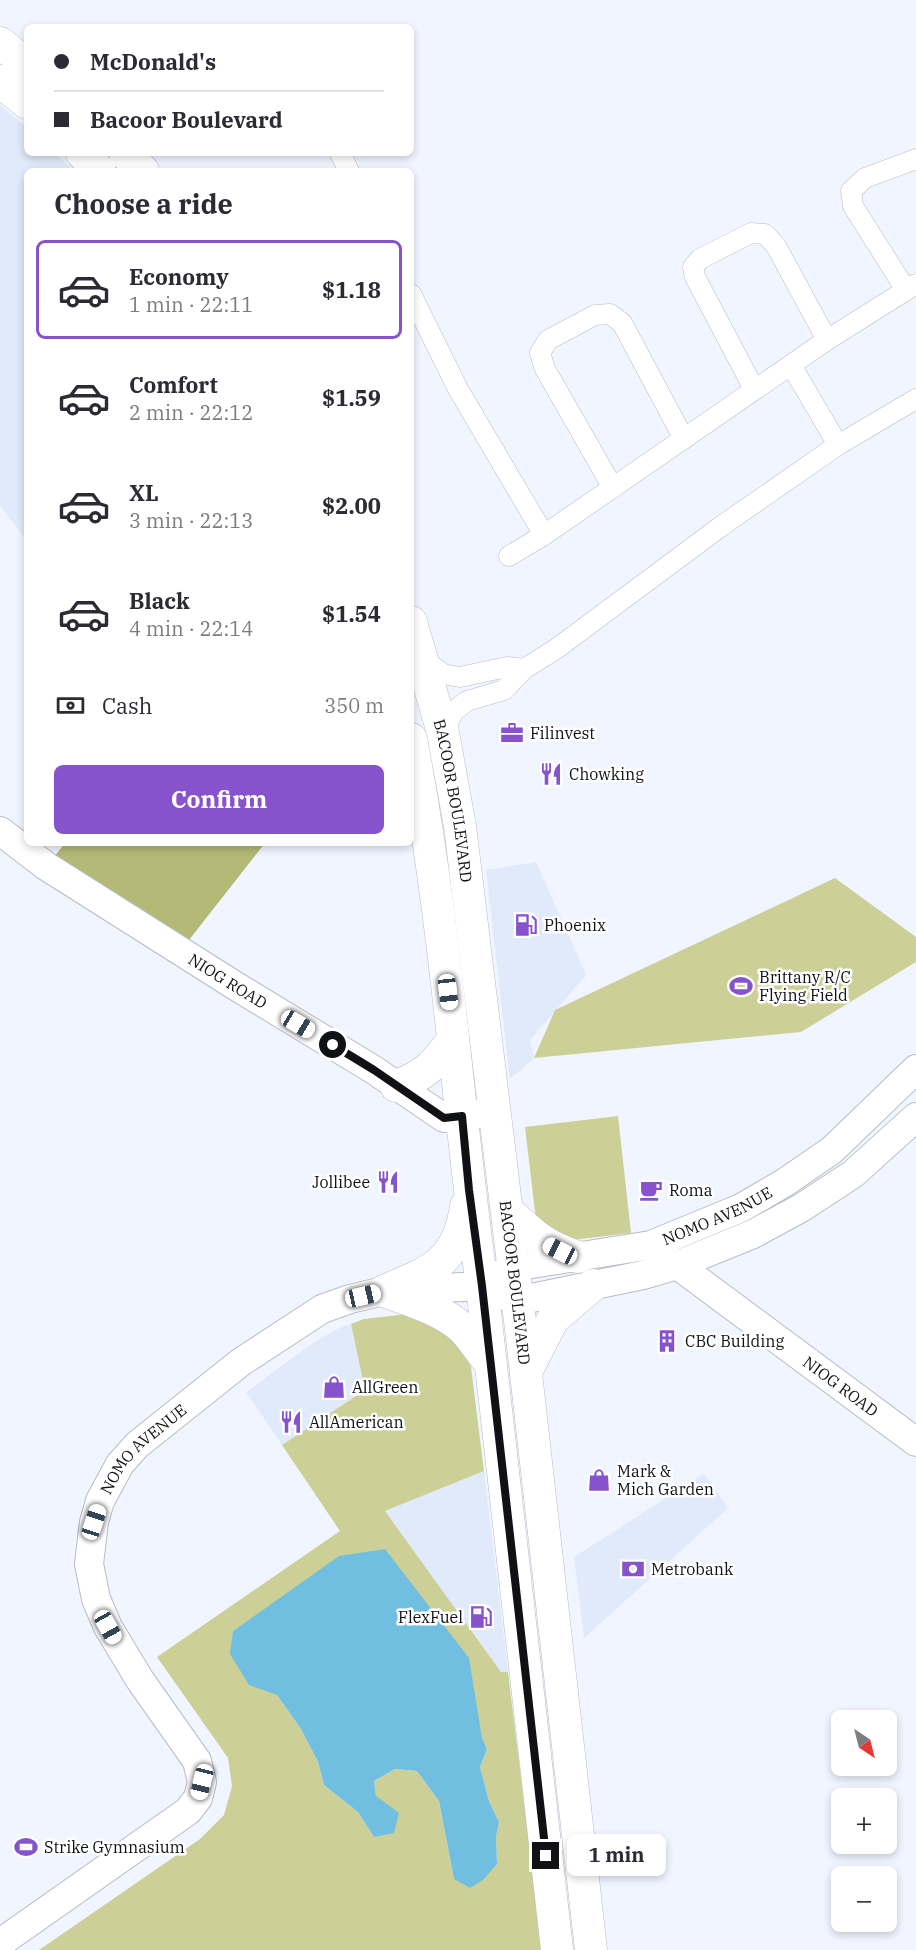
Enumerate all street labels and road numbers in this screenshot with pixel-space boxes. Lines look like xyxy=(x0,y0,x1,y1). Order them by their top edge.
street label: BACOOR BOULEVARD xyxy=(429,717,477,883)
street label: NIOG ROAD xyxy=(185,949,271,1013)
street label: NOMO AVENUE xyxy=(659,1182,776,1249)
street label: BACOOR BOULEVARD xyxy=(495,1199,535,1366)
street label: NIOG ROAD xyxy=(799,1352,882,1421)
street label: NOMO AVENUE xyxy=(96,1400,190,1498)

